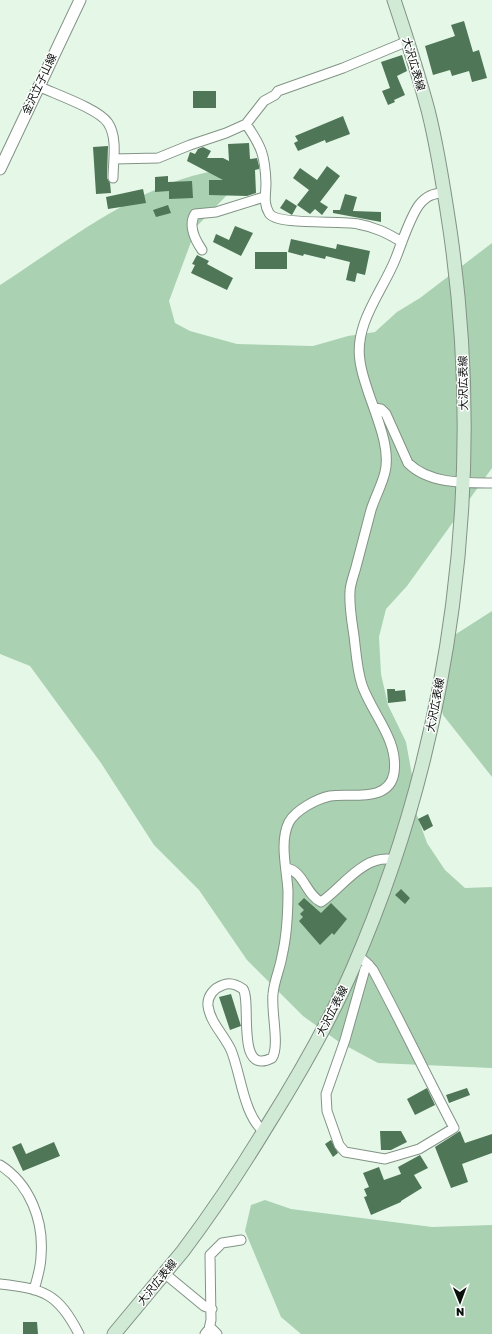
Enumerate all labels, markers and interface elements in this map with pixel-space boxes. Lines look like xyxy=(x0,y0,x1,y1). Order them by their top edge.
street label: 大沢広表線 xyxy=(401,36,428,92)
street label: 金沢立子山線 xyxy=(19,51,58,116)
street label: 大沢広表線 xyxy=(456,355,469,411)
street label: 大沢広表線 xyxy=(423,677,446,733)
street label: 大沢広表線 xyxy=(313,983,350,1038)
street label: 大沢広表線 xyxy=(134,1256,179,1307)
north arrow xyxy=(440,1282,480,1322)
text: N xyxy=(456,1306,464,1319)

